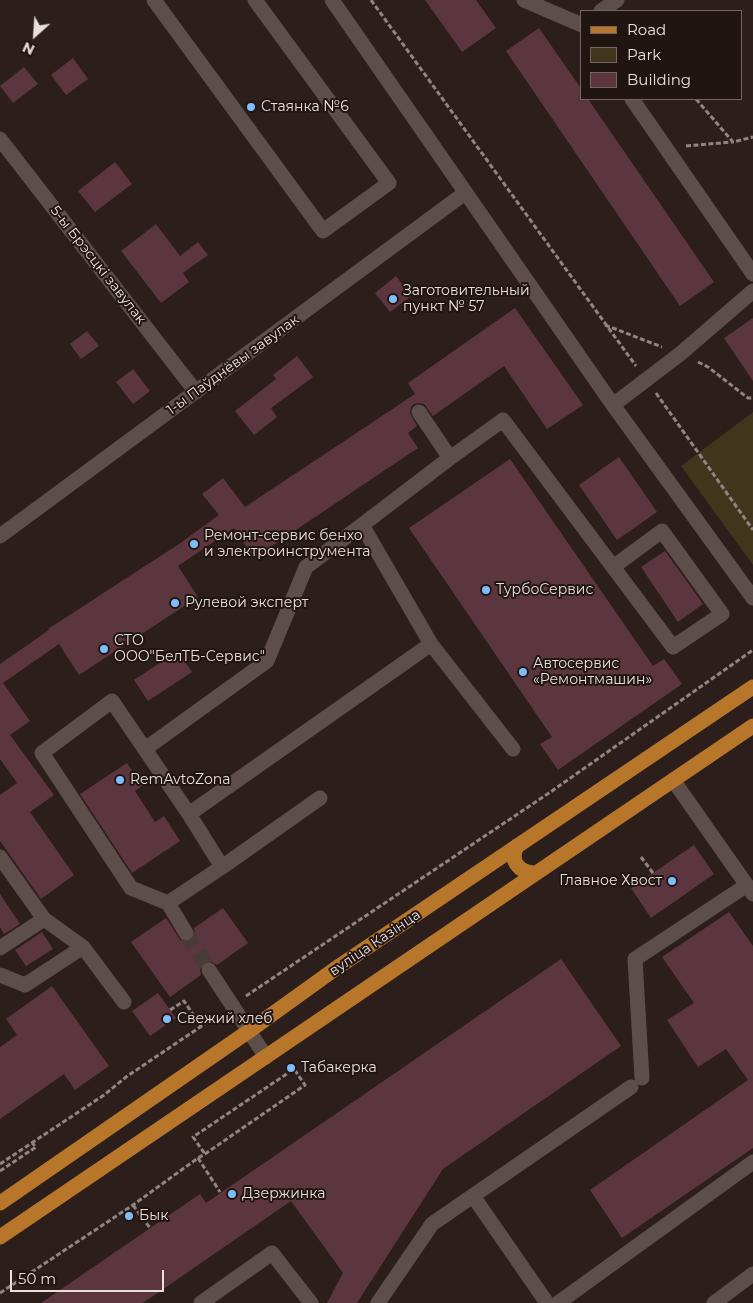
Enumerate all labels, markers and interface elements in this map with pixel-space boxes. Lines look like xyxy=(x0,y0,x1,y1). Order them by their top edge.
north arrow xyxy=(10,10,60,60)
legend xyxy=(580,10,743,100)
text: Road xyxy=(627,20,666,39)
text: N xyxy=(19,38,37,59)
text: Park xyxy=(627,45,661,64)
text: Building xyxy=(627,70,691,89)
place label: Стаянка №6 xyxy=(261,99,349,115)
marker: Стаянка №6 xyxy=(245,101,257,113)
street label: 5-ы Брэсцкі завулак xyxy=(47,202,149,328)
place label: Заготовительный пункт № 57 xyxy=(403,283,530,316)
marker: Заготовительный пункт № 57 xyxy=(387,293,399,305)
street label: 1-ы Паўднёвы завулак xyxy=(164,311,302,419)
place label: Ремонт-сервис бенхо и электроинструмента xyxy=(204,528,370,560)
marker: Ремонт-сервис бенхо и электроинструмента xyxy=(188,538,200,550)
place label: ТурбоСервис xyxy=(496,582,593,598)
marker: ТурбоСервис xyxy=(480,584,492,596)
place label: Рулевой эксперт xyxy=(185,595,308,611)
marker: Рулевой эксперт xyxy=(169,597,181,609)
place label: СТО ООО"БелТБ-Сервис" xyxy=(114,633,265,666)
marker: СТО ООО"БелТБ-Сервис" xyxy=(98,643,110,655)
place label: Автосервис «Ремонтмашин» xyxy=(533,656,652,689)
marker: Автосервис «Ремонтмашин» xyxy=(517,666,529,678)
place label: RemAvtoZona xyxy=(130,772,230,788)
marker: RemAvtoZona xyxy=(114,774,126,786)
place label: Главное Хвост xyxy=(559,873,662,889)
marker: Главное Хвост xyxy=(666,875,678,887)
street label: вуліца Казінца xyxy=(326,906,424,980)
place label: Свежий хлеб xyxy=(177,1011,273,1027)
marker: Свежий хлеб xyxy=(161,1013,173,1025)
place label: Табакерка xyxy=(301,1060,377,1076)
marker: Табакерка xyxy=(285,1062,297,1074)
place label: Дзержинка xyxy=(242,1186,325,1202)
marker: Дзержинка xyxy=(226,1188,238,1200)
place label: Бык xyxy=(139,1208,168,1224)
marker: Бык xyxy=(123,1210,135,1222)
scale bar xyxy=(12,1260,166,1292)
text: 50 m xyxy=(18,1269,56,1288)

